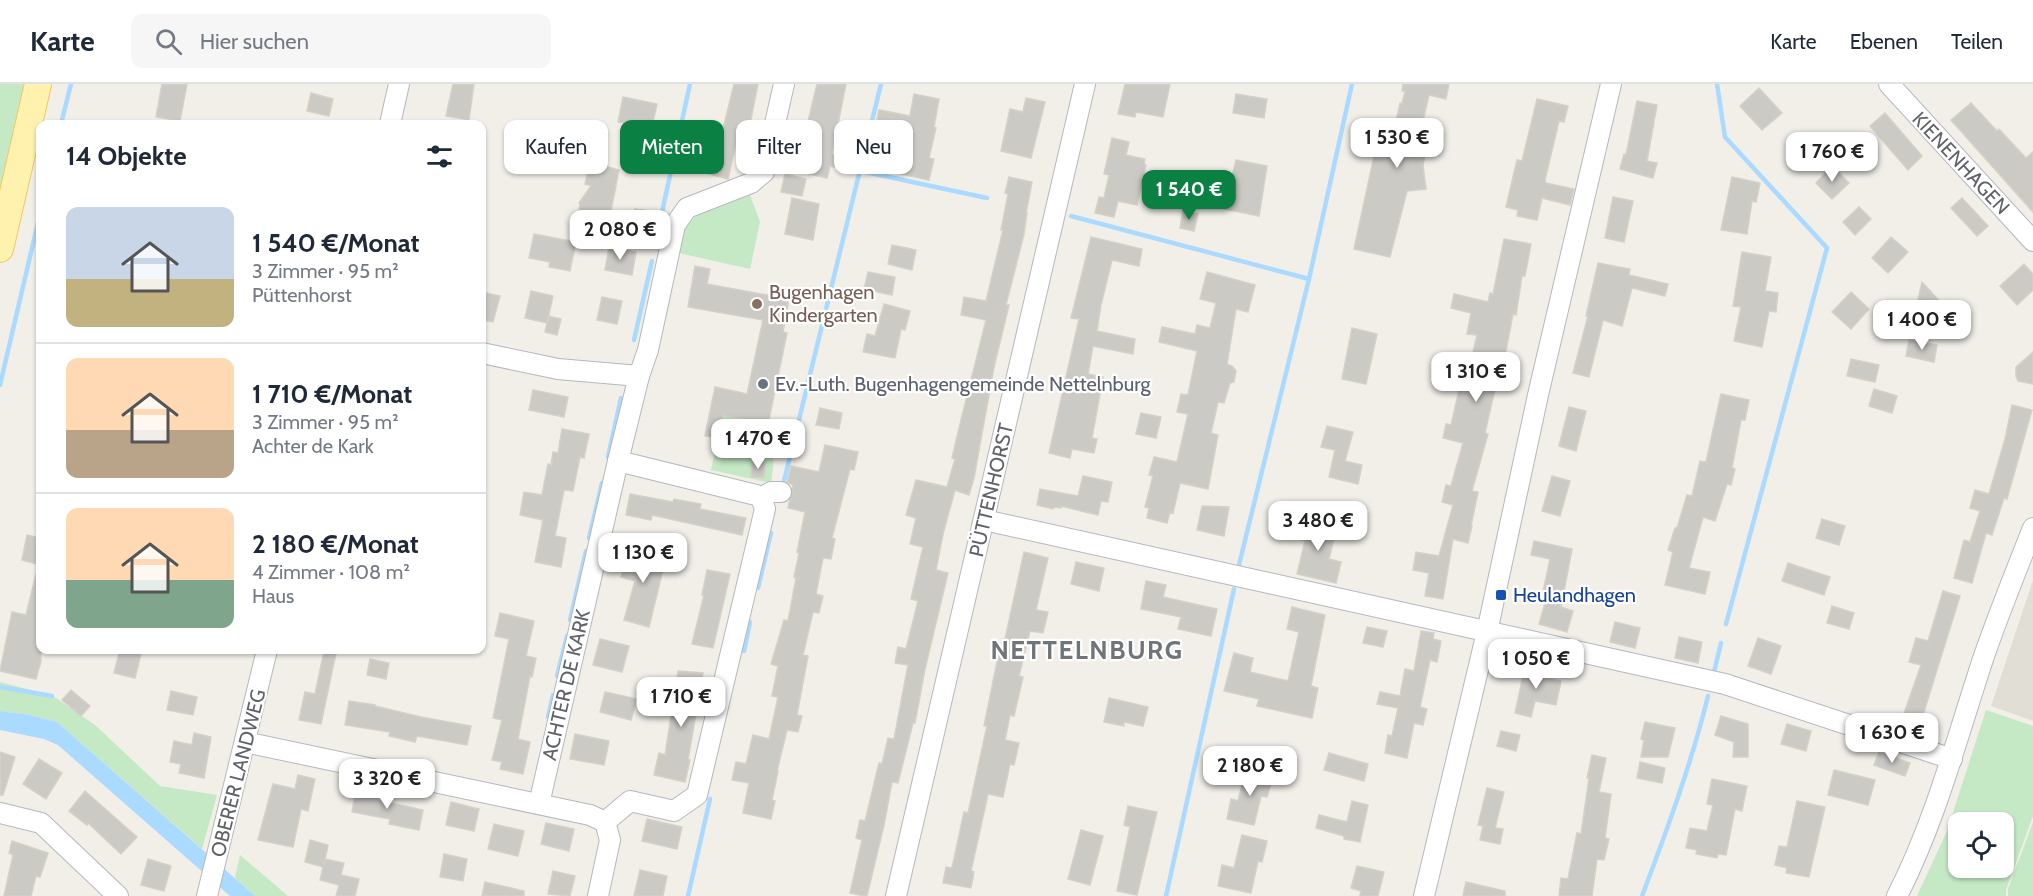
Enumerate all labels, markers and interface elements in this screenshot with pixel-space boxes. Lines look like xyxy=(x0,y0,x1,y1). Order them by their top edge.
search box xyxy=(131,14,551,68)
text: Karte xyxy=(30,24,95,58)
icon: search xyxy=(152,25,185,58)
text: Hier suchen xyxy=(200,28,309,55)
text: Karte xyxy=(1770,29,1817,54)
text: Ebenen xyxy=(1850,29,1918,54)
text: Teilen xyxy=(1951,29,2003,54)
street label: KIENENHAGEN xyxy=(1907,107,2015,219)
pin: 1 530 € xyxy=(1342,118,1452,169)
chip: Kaufen xyxy=(504,120,608,174)
chip: Mieten xyxy=(620,120,724,174)
chip: Filter xyxy=(736,120,822,174)
chip: Neu xyxy=(834,120,913,174)
text: 1 530 € xyxy=(1365,125,1429,149)
pin: 1 760 € xyxy=(1777,132,1887,183)
text: 1 760 € xyxy=(1800,139,1864,163)
text: 14 Objekte xyxy=(66,140,187,172)
icon: filters xyxy=(423,140,456,173)
pin: 1 540 € xyxy=(1134,170,1244,221)
text: 1 540 € xyxy=(1156,177,1222,201)
pin: 2 080 € xyxy=(565,210,675,261)
text: 2 080 € xyxy=(584,217,656,241)
text: 1 540 €/Monat xyxy=(252,227,419,259)
icon: home xyxy=(114,231,186,303)
text: 3 Zimmer · 95 m² xyxy=(252,259,399,283)
place label: Bugenhagen Kindergarten xyxy=(769,280,878,327)
text: Püttenhorst xyxy=(252,283,352,307)
marker: Bugenhagen Kindergarten xyxy=(750,297,764,311)
pin: 1 400 € xyxy=(1867,300,1977,351)
text: 1 400 € xyxy=(1887,307,1957,331)
pin: 1 310 € xyxy=(1421,352,1531,403)
text: 1 310 € xyxy=(1445,359,1507,383)
place label: Ev.-Luth. Bugenhagengemeinde Nettelnburg xyxy=(775,372,1151,396)
marker: Ev.-Luth. Bugenhagengemeinde Nettelnburg xyxy=(756,377,770,391)
text: 1 710 €/Monat xyxy=(252,378,412,410)
icon: home xyxy=(114,382,186,454)
text: 3 Zimmer · 95 m² xyxy=(252,410,399,434)
pin: 1 470 € xyxy=(703,419,813,470)
street label: PÜTTENHORST xyxy=(964,421,1018,559)
text: 1 470 € xyxy=(725,426,791,450)
text: Achter de Kark xyxy=(252,434,374,458)
pin: 3 480 € xyxy=(1263,501,1373,552)
text: 3 480 € xyxy=(1282,508,1354,532)
text: 2 180 €/Monat xyxy=(252,528,419,560)
icon: home xyxy=(114,532,186,604)
pin: 1 130 € xyxy=(588,533,698,584)
text: 1 130 € xyxy=(612,540,674,564)
text: 4 Zimmer · 108 m² xyxy=(252,560,410,584)
place label: Heulandhagen xyxy=(1513,583,1636,607)
text: Haus xyxy=(252,584,294,608)
marker: Heulandhagen xyxy=(1494,588,1508,602)
street label: ACHTER DE KARK xyxy=(537,607,595,763)
district label: NETTELNBURG xyxy=(990,634,1184,666)
pin: 1 050 € xyxy=(1481,639,1591,690)
text: 1 050 € xyxy=(1502,646,1570,670)
pin: 1 710 € xyxy=(626,677,736,728)
text: 1 710 € xyxy=(651,684,711,708)
street label: OBERER LANDWEG xyxy=(206,687,270,859)
pin: 1 630 € xyxy=(1837,713,1947,764)
text: 1 630 € xyxy=(1859,720,1925,744)
pin: 2 180 € xyxy=(1195,746,1305,797)
text: 2 180 € xyxy=(1217,753,1283,777)
pin: 3 320 € xyxy=(332,759,442,810)
text: 3 320 € xyxy=(353,766,421,790)
map controls xyxy=(1948,812,2014,878)
button: locate xyxy=(1948,812,2014,878)

